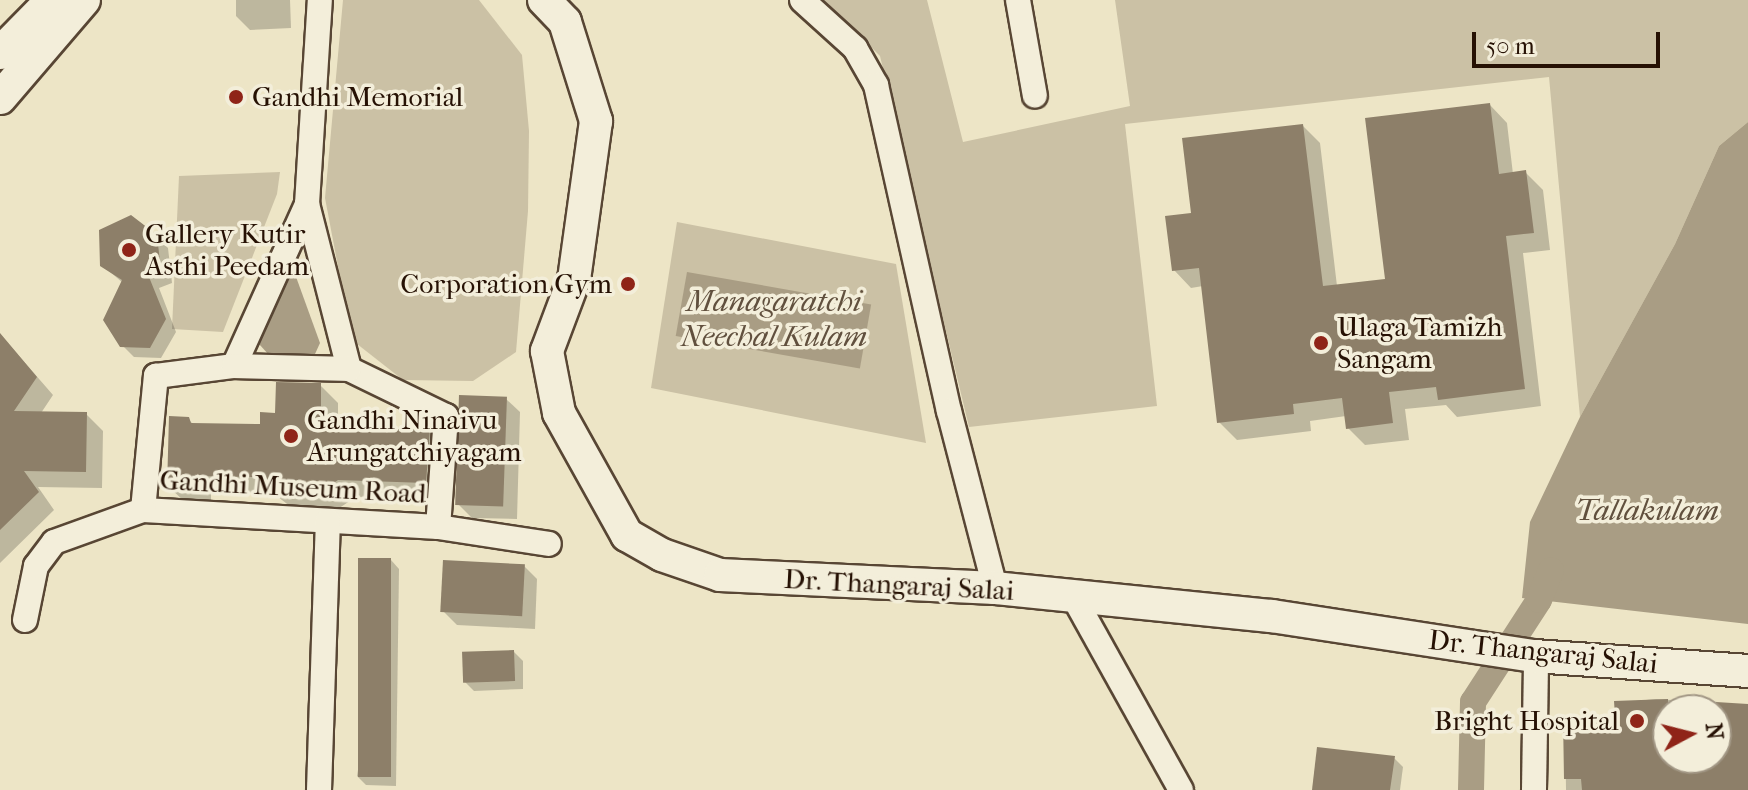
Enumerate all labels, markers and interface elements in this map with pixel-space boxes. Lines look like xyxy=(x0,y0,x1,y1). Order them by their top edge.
scale bar xyxy=(1476,16,1664,66)
text: 50 m xyxy=(1486,32,1535,60)
place label: Gandhi Memorial xyxy=(252,80,463,114)
marker: Gandhi Memorial xyxy=(227,88,245,106)
place label: Gallery Kutir Asthi Peedam xyxy=(145,217,309,283)
marker: Gallery Kutir Asthi Peedam xyxy=(120,241,138,259)
place label: Corporation Gym xyxy=(400,267,612,301)
marker: Corporation Gym xyxy=(619,275,637,293)
water label: Managaratchi Neechal Kulam xyxy=(681,284,867,354)
place label: Ulaga Tamizh Sangam xyxy=(1337,310,1502,376)
marker: Ulaga Tamizh Sangam xyxy=(1312,334,1330,352)
place label: Gandhi Ninaivu Arungatchiyagam xyxy=(307,403,522,469)
marker: Gandhi Ninaivu Arungatchiyagam xyxy=(282,427,300,445)
street label: Gandhi Museum Road xyxy=(159,463,427,511)
water label: Tallakulam xyxy=(1575,493,1719,529)
street label: Dr. Thangaraj Salai xyxy=(783,562,1015,608)
street label: Dr. Thangaraj Salai xyxy=(1427,623,1659,681)
north arrow xyxy=(1652,694,1732,774)
place label: Bright Hospital xyxy=(1434,704,1619,738)
marker: Bright Hospital xyxy=(1626,710,1648,732)
text: N xyxy=(1700,721,1728,741)

